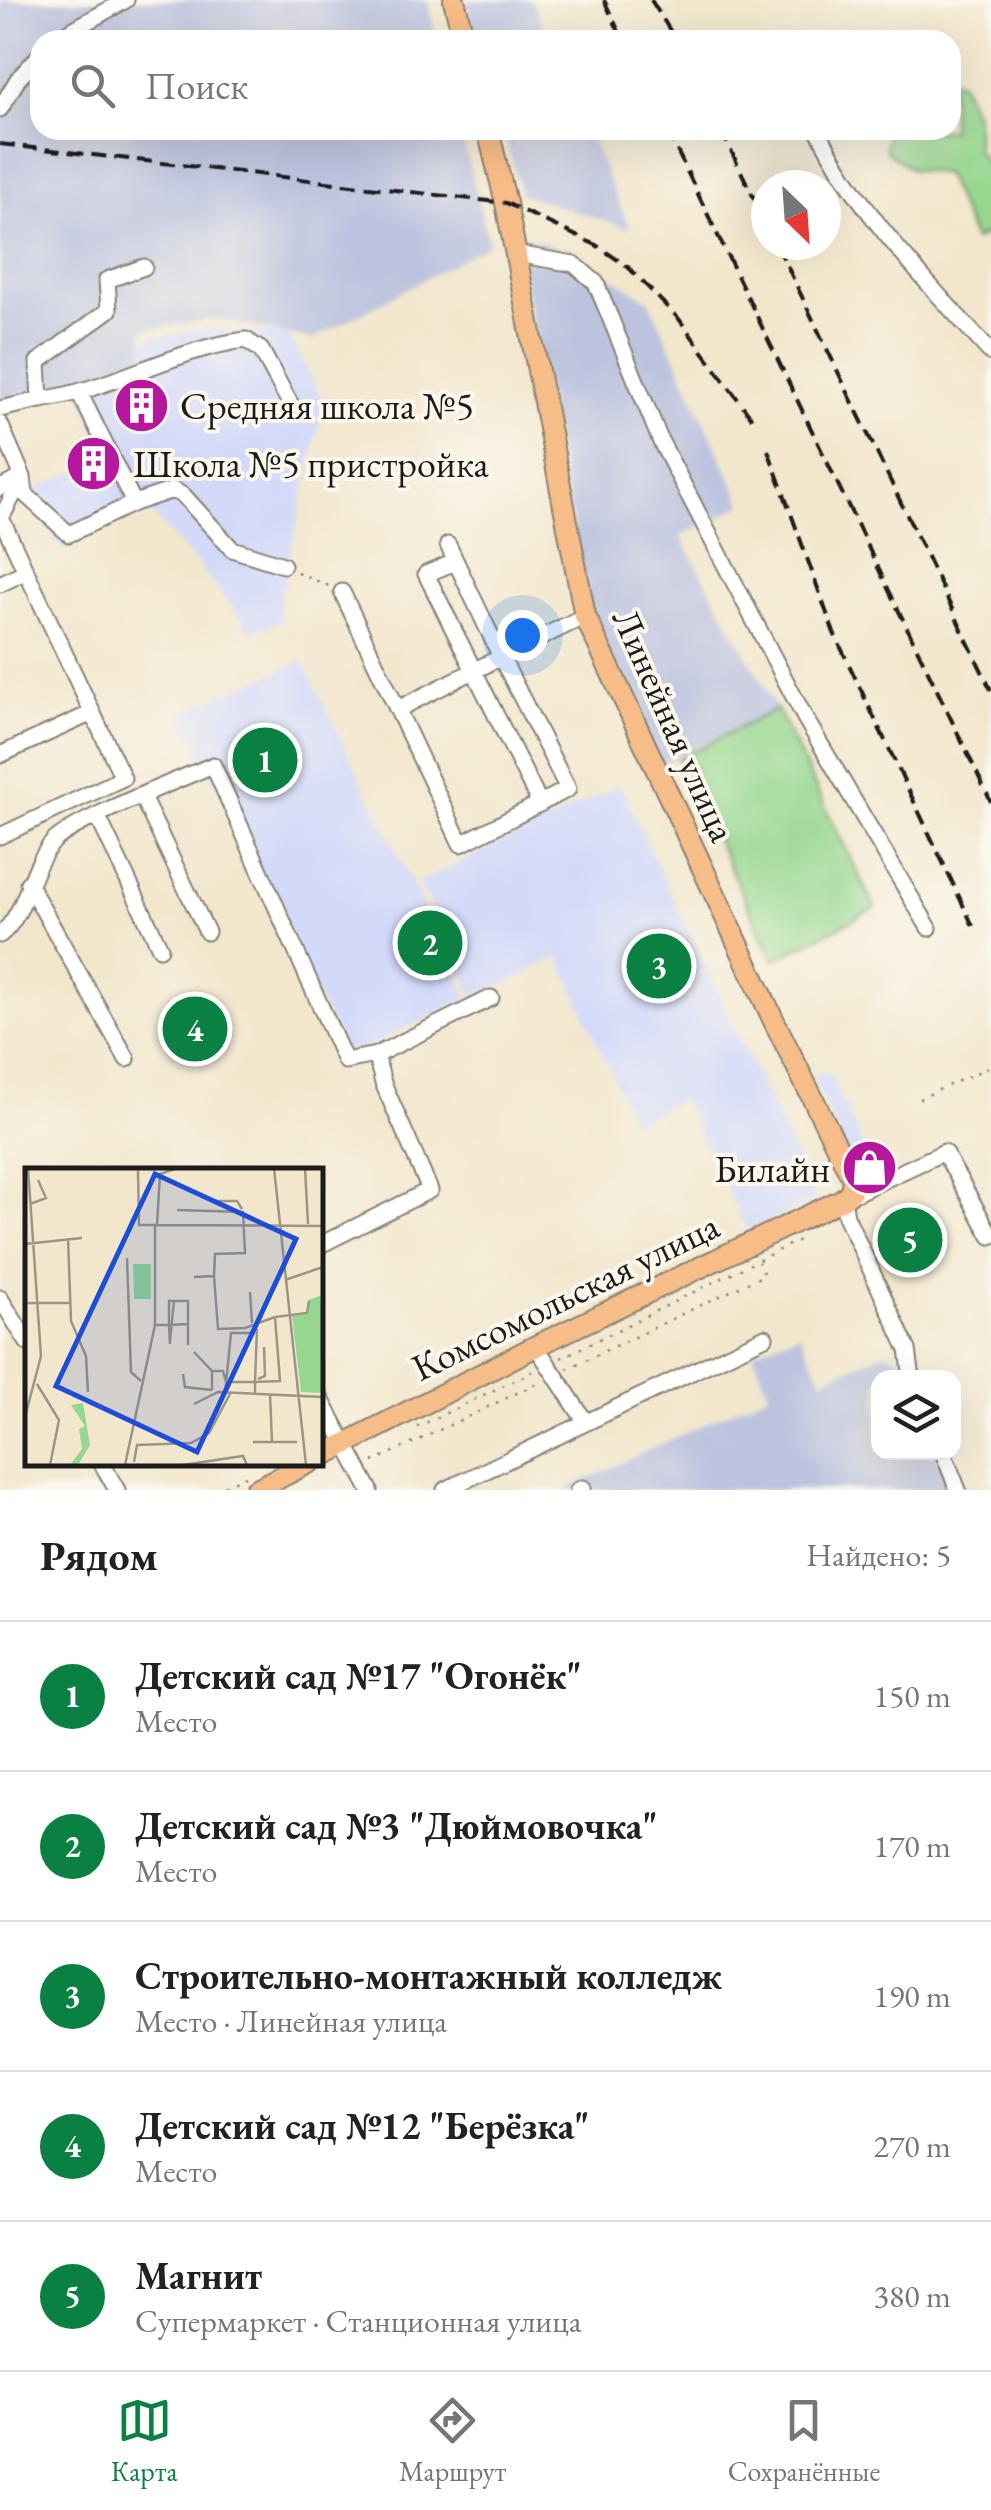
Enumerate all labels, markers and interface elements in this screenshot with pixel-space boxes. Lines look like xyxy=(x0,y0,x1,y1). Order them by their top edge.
search box xyxy=(30,30,961,140)
icon: search xyxy=(65,58,120,113)
text: Поиск xyxy=(145,61,248,110)
north arrow xyxy=(751,170,841,260)
building icon: Средняя школа №5 xyxy=(111,375,171,435)
place label: Средняя школа №5 xyxy=(180,381,474,430)
building icon: Школа №5 пристройка xyxy=(64,433,124,493)
place label: Школа №5 пристройка xyxy=(133,439,490,488)
street label: Линейная улица xyxy=(602,601,749,850)
your location xyxy=(497,610,548,661)
pin: 1 xyxy=(232,722,298,798)
pin: 2 xyxy=(398,906,462,980)
pin: 3 xyxy=(626,928,692,1004)
pin: 4 xyxy=(162,992,228,1066)
shop icon: Билайн xyxy=(839,1138,899,1198)
place label: Билайн xyxy=(714,1144,830,1193)
inset map xyxy=(25,1168,322,1465)
street label: Комсомольская улица xyxy=(403,1200,727,1392)
pin: 5 xyxy=(878,1202,942,1278)
map controls xyxy=(871,1370,961,1460)
button: layers xyxy=(871,1370,961,1460)
text: Рядом xyxy=(40,1528,158,1583)
text: Найдено: 5 xyxy=(806,1534,951,1576)
text: Детский сад №17 "Огонёк" xyxy=(135,1651,582,1700)
text: 1 xyxy=(64,1675,81,1717)
text: 150 m xyxy=(874,1675,951,1717)
text: Место xyxy=(135,1700,217,1742)
text: Детский сад №3 "Дюймовочка" xyxy=(135,1801,658,1850)
text: 2 xyxy=(64,1825,81,1867)
text: 170 m xyxy=(874,1825,951,1867)
text: Место xyxy=(135,1850,217,1892)
text: Строительно-монтажный колледж xyxy=(135,1951,722,2000)
text: 3 xyxy=(64,1975,81,2017)
text: 190 m xyxy=(874,1975,951,2017)
text: Место · Линейная улица xyxy=(135,2000,447,2042)
text: Детский сад №12 "Берёзка" xyxy=(135,2101,590,2150)
text: 4 xyxy=(64,2125,81,2167)
text: 270 m xyxy=(874,2125,951,2167)
text: Место xyxy=(135,2150,217,2192)
text: Магнит xyxy=(135,2251,262,2300)
text: 5 xyxy=(64,2275,81,2317)
text: 380 m xyxy=(874,2275,951,2317)
text: Супермаркет · Станционная улица xyxy=(135,2300,581,2342)
tab: Карта xyxy=(111,2393,178,2489)
tab: Маршрут xyxy=(399,2393,506,2489)
tab: Сохранённые xyxy=(728,2393,880,2489)

